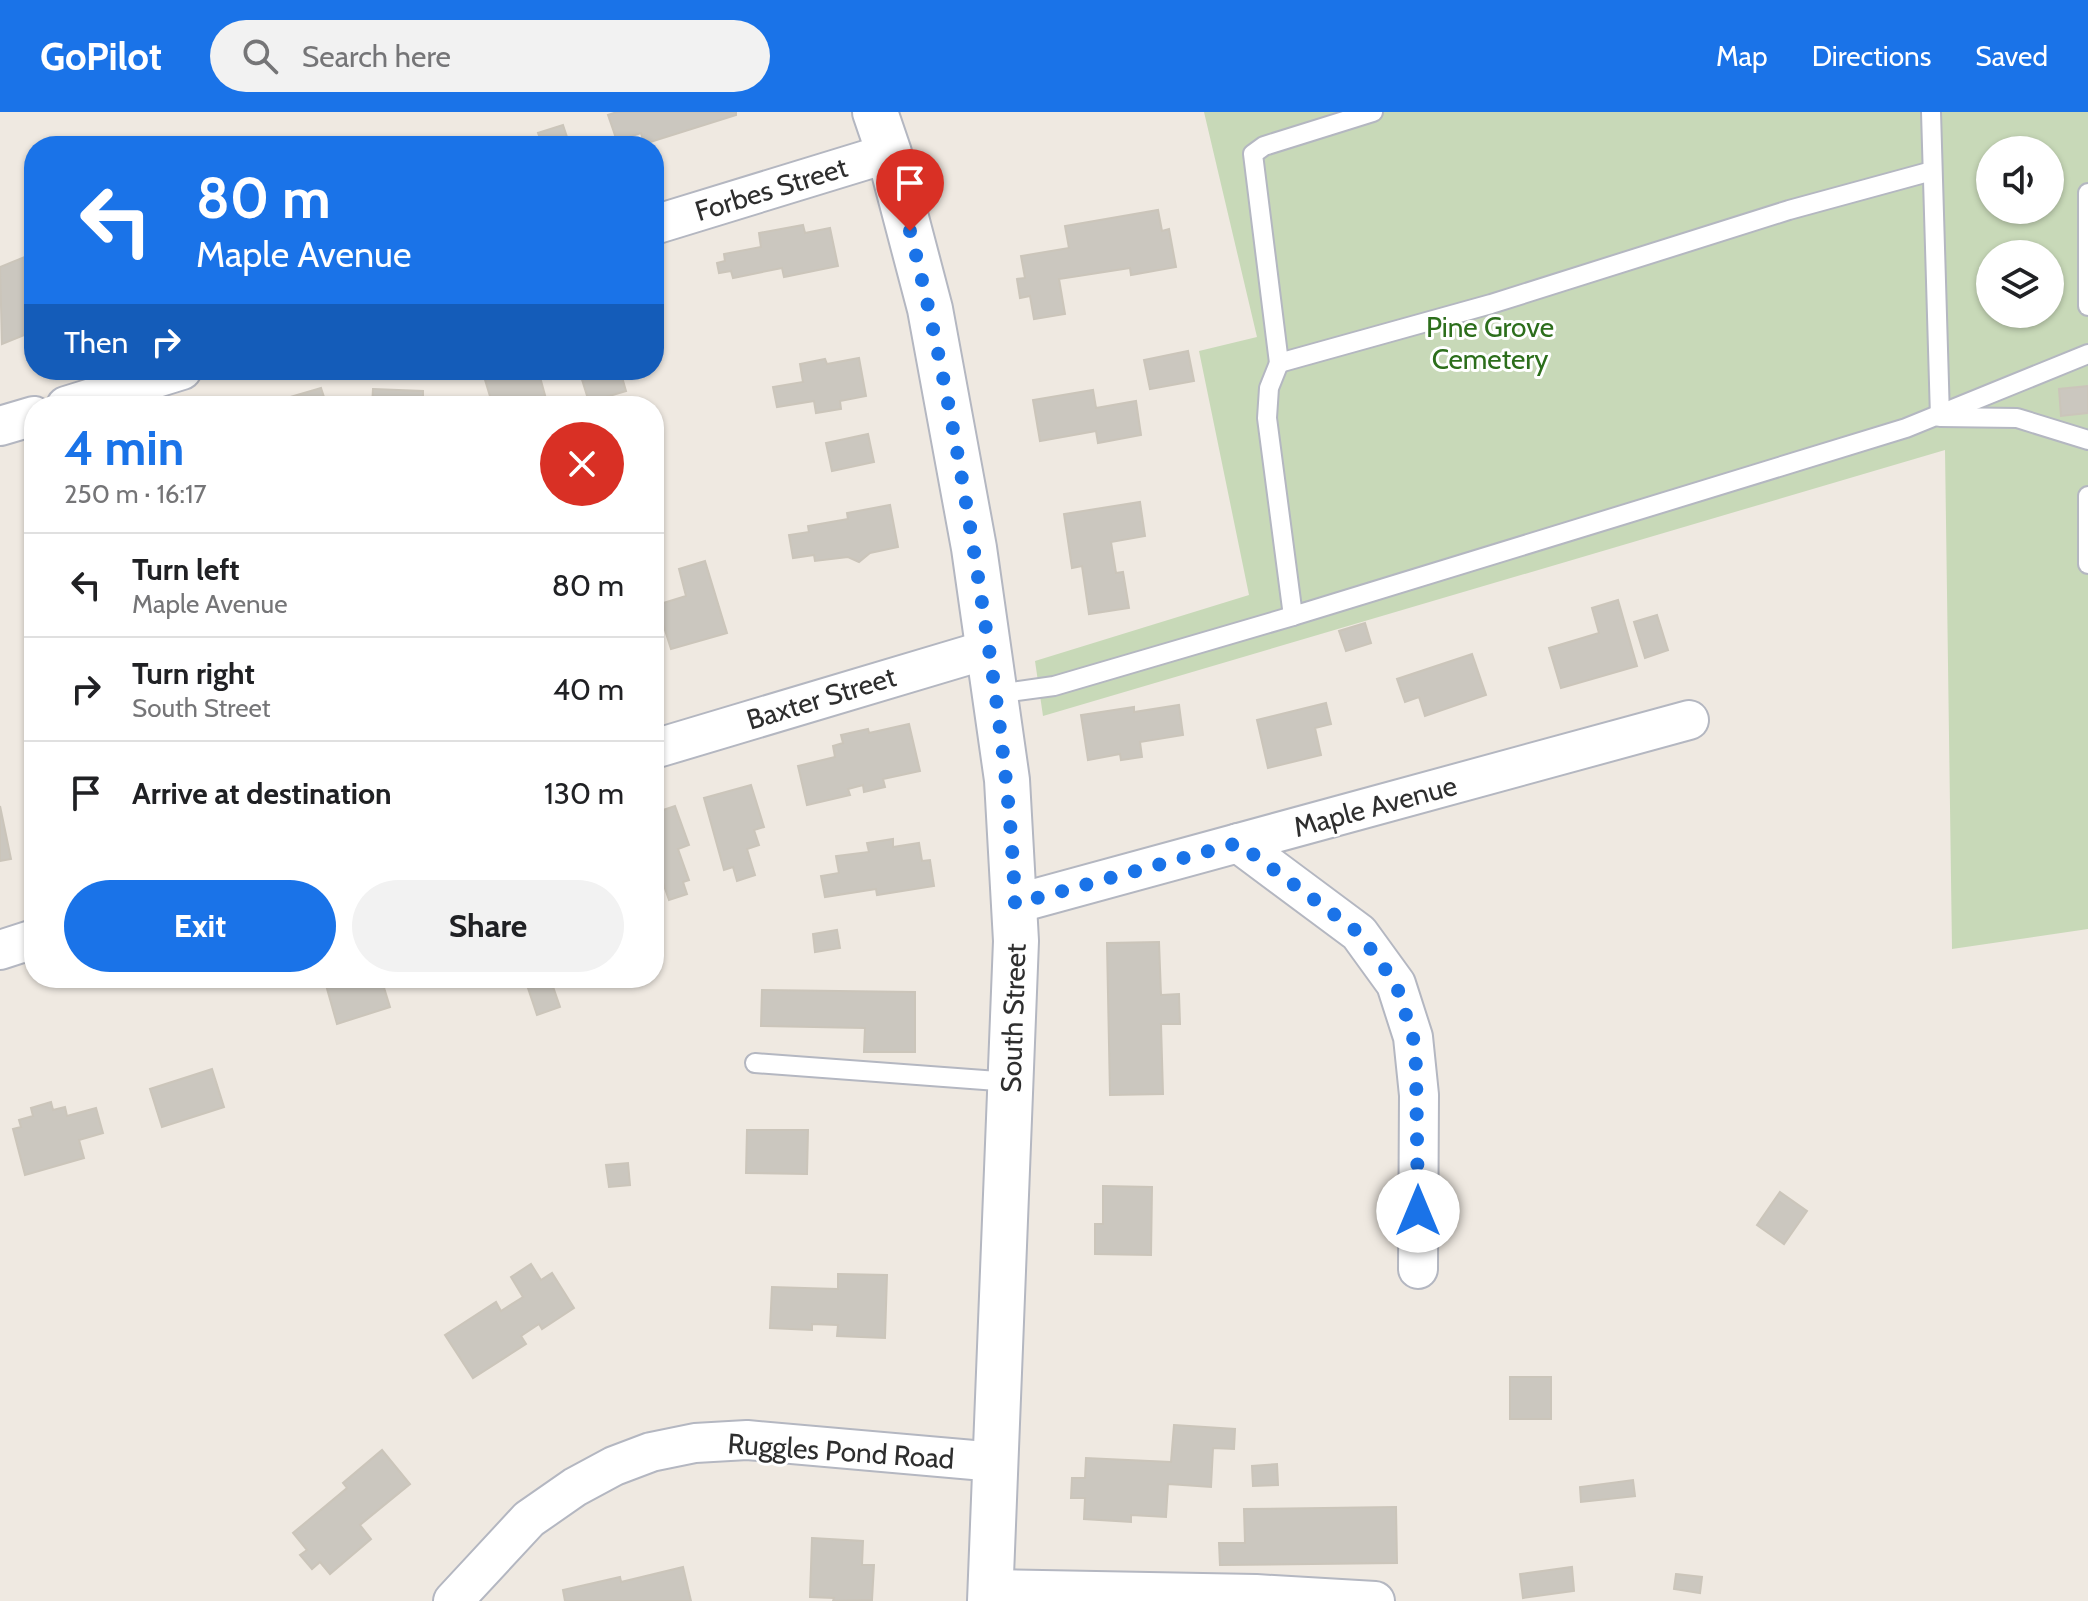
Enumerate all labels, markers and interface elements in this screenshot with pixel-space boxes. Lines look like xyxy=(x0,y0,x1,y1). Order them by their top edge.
search box xyxy=(210,20,770,92)
text: GoPilot xyxy=(40,33,162,80)
icon: search xyxy=(238,34,282,78)
text: Search here xyxy=(302,38,451,75)
text: Map xyxy=(1716,39,1768,73)
text: Directions xyxy=(1812,39,1931,73)
text: Saved xyxy=(1975,39,2048,73)
map controls xyxy=(1976,136,2064,328)
button: sound xyxy=(1976,136,2064,224)
pin xyxy=(876,149,944,231)
street label: Forbes Street xyxy=(691,150,851,228)
icon: arrive xyxy=(888,161,932,205)
text: 80 m xyxy=(196,164,331,232)
icon: left xyxy=(64,168,168,272)
text: Maple Avenue xyxy=(196,232,411,276)
button: layers xyxy=(1976,240,2064,328)
park label: Pine Grove Cemetery xyxy=(1426,310,1554,376)
icon: right xyxy=(144,320,188,364)
text: Then xyxy=(64,324,128,361)
text: 4 min xyxy=(64,419,184,477)
button: close xyxy=(540,422,624,506)
text: 250 m · 16:17 xyxy=(64,478,207,510)
text: Turn left xyxy=(132,551,240,588)
icon: left xyxy=(64,563,108,607)
text: 80 m xyxy=(552,567,624,604)
text: Maple Avenue xyxy=(132,588,288,620)
text: Turn right xyxy=(132,655,255,692)
street label: Baxter Street xyxy=(742,659,900,737)
icon: right xyxy=(64,667,108,711)
text: 40 m xyxy=(553,671,624,708)
text: South Street xyxy=(132,692,271,724)
street label: Maple Avenue xyxy=(1290,768,1460,844)
icon: arrive xyxy=(64,771,108,815)
text: Arrive at destination xyxy=(132,775,392,812)
text: 130 m xyxy=(544,775,624,812)
button: Exit xyxy=(64,880,336,972)
button: Share xyxy=(352,880,624,972)
street label: South Street xyxy=(993,943,1033,1093)
position arrow xyxy=(1376,1169,1460,1253)
street label: Ruggles Pond Road xyxy=(727,1426,955,1476)

